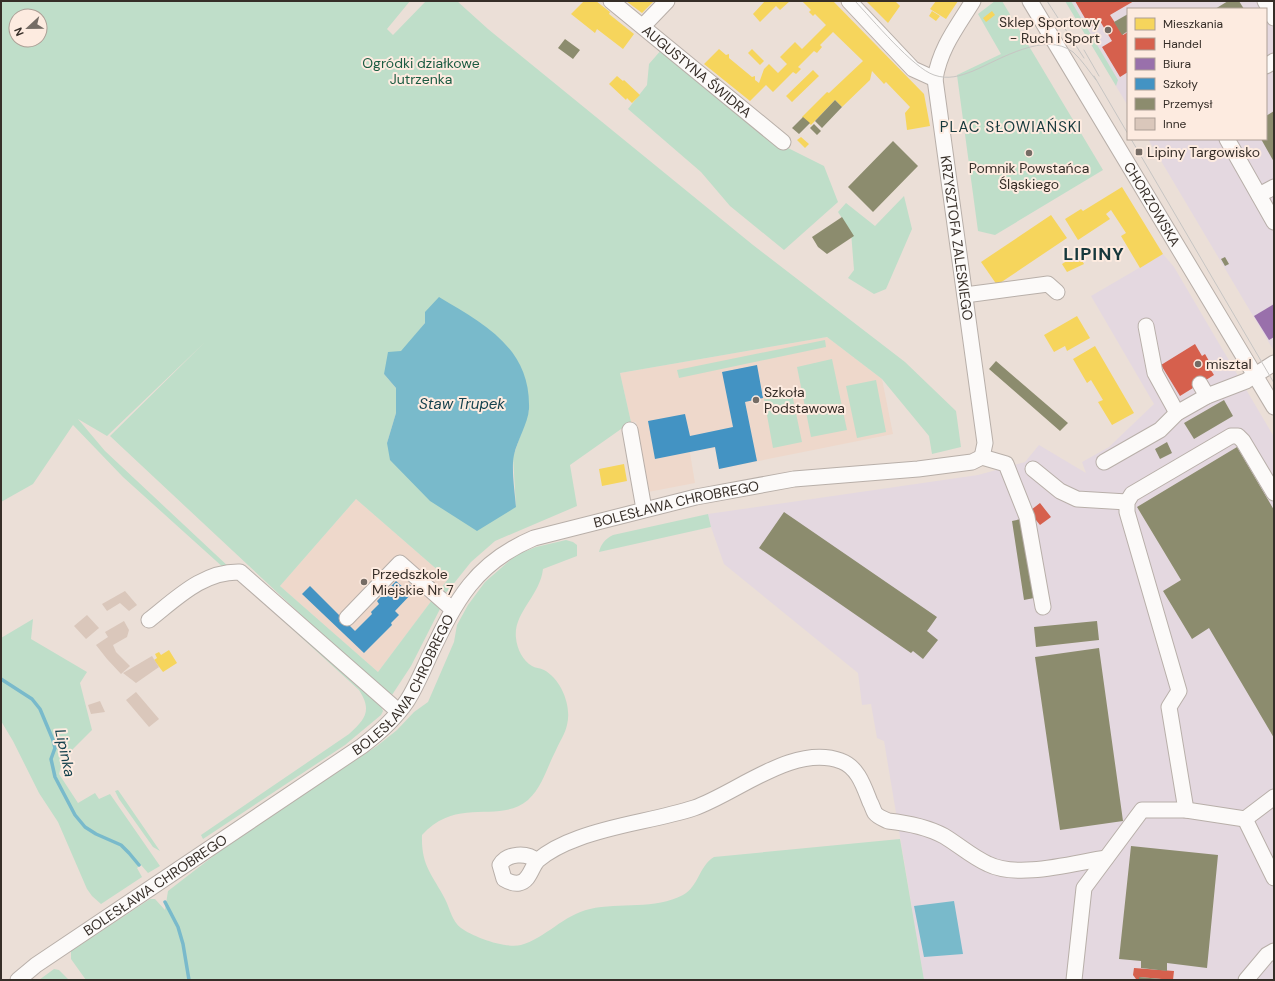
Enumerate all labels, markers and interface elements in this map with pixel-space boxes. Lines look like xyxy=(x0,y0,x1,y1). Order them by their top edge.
north arrow xyxy=(8,8,48,48)
legend xyxy=(1127,8,1267,140)
place label: Sklep Sportowy - Ruch i Sport xyxy=(999,13,1100,47)
text: Mieszkania xyxy=(1163,16,1223,32)
street label: AUGUSTYNA ŚWIDRA xyxy=(638,21,755,122)
text: N xyxy=(11,25,27,38)
marker: Sklep Sportowy - Ruch i Sport xyxy=(1103,25,1113,35)
text: Handel xyxy=(1163,36,1202,52)
park label: Ogródki działkowe Jutrzenka xyxy=(362,54,480,88)
text: Biura xyxy=(1163,56,1191,72)
text: Szkoły xyxy=(1163,76,1198,92)
text: Przemysł xyxy=(1163,96,1213,112)
text: Inne xyxy=(1163,116,1187,132)
district label: PLAC SŁOWIAŃSKI xyxy=(940,117,1082,137)
place label: Lipiny Targowisko xyxy=(1147,143,1260,161)
marker: Lipiny Targowisko xyxy=(1134,147,1144,157)
marker: Pomnik Powstańca Śląskiego xyxy=(1024,148,1034,158)
street label: KRZYSZTOFA ZALESKIEGO xyxy=(937,154,977,322)
place label: Pomnik Powstańca Śląskiego xyxy=(969,159,1089,193)
street label: CHORZOWSKA xyxy=(1120,159,1184,250)
district label: LIPINY xyxy=(1063,242,1125,266)
place label: misztal xyxy=(1206,355,1252,373)
marker: misztal xyxy=(1193,359,1203,369)
place label: Szkoła Podstawowa xyxy=(764,383,845,417)
water label: Staw Trupek xyxy=(419,394,505,414)
marker: Szkoła Podstawowa xyxy=(751,395,761,405)
street label: BOLESŁAWA CHROBREGO xyxy=(592,477,761,532)
place label: Przedszkole Miejskie Nr 7 xyxy=(372,565,454,599)
marker: Przedszkole Miejskie Nr 7 xyxy=(359,577,369,587)
street label: BOLESŁAWA CHROBREGO xyxy=(349,611,458,759)
water label: Lipinka xyxy=(50,727,80,779)
street label: BOLESŁAWA CHROBREGO xyxy=(80,830,231,940)

